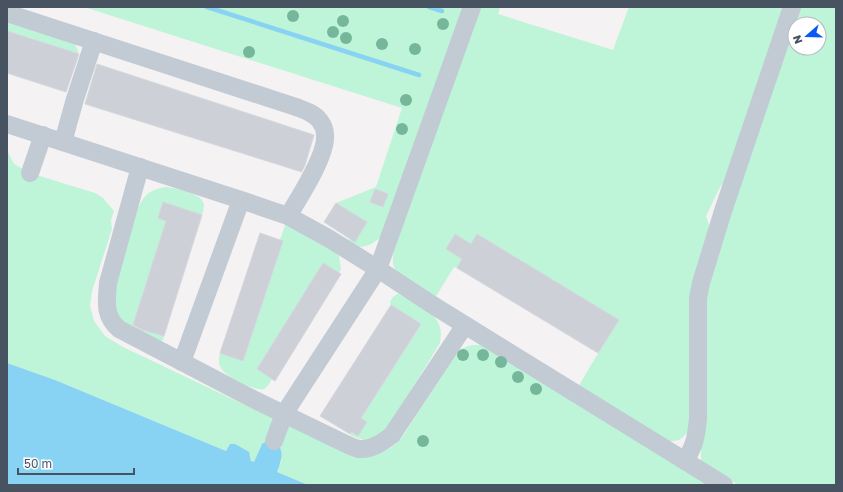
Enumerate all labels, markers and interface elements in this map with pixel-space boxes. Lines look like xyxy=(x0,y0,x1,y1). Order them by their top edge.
north arrow xyxy=(787,16,827,56)
text: N xyxy=(790,33,805,46)
scale bar xyxy=(18,450,134,476)
text: 50 m xyxy=(24,456,52,471)

